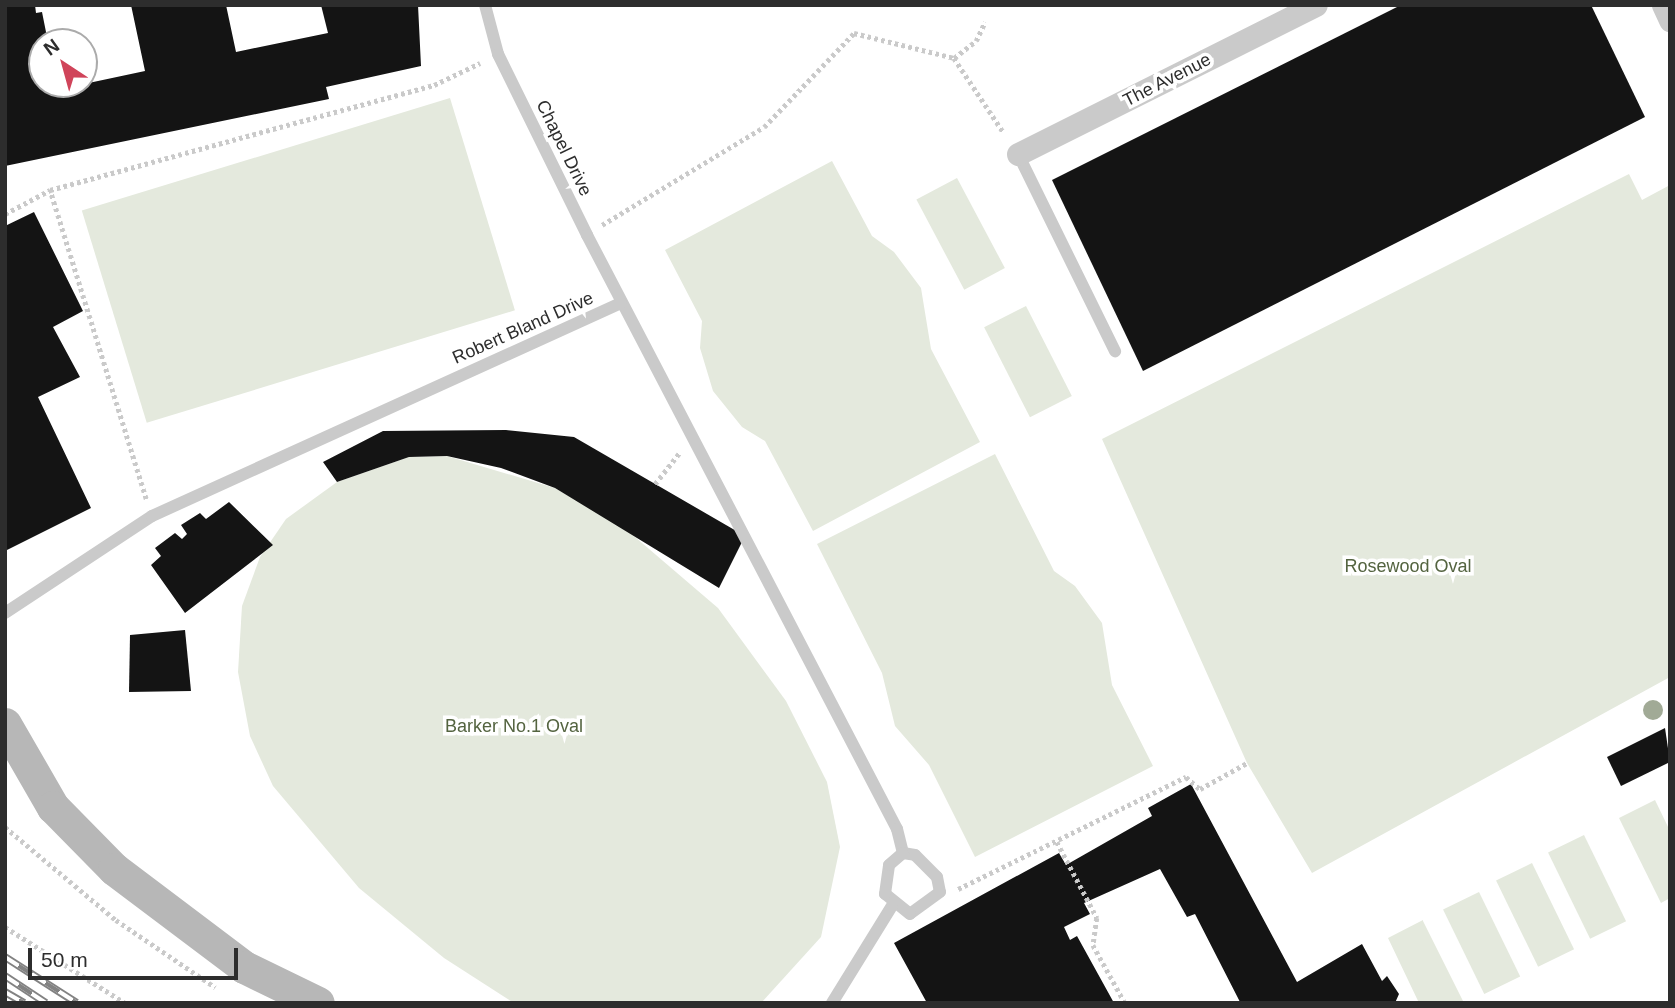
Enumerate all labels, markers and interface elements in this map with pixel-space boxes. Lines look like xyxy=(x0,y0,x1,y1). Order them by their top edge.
north arrow xyxy=(28,28,98,98)
text: N xyxy=(40,35,63,60)
street label: The Avenue xyxy=(1119,48,1215,112)
street label: Chapel Drive xyxy=(531,97,597,199)
street label: Robert Bland Drive xyxy=(449,287,597,369)
park label: Rosewood Oval xyxy=(1344,555,1472,577)
park label: Barker No.1 Oval xyxy=(445,715,583,737)
scale bar xyxy=(32,934,242,978)
text: 50 m xyxy=(41,948,88,971)

